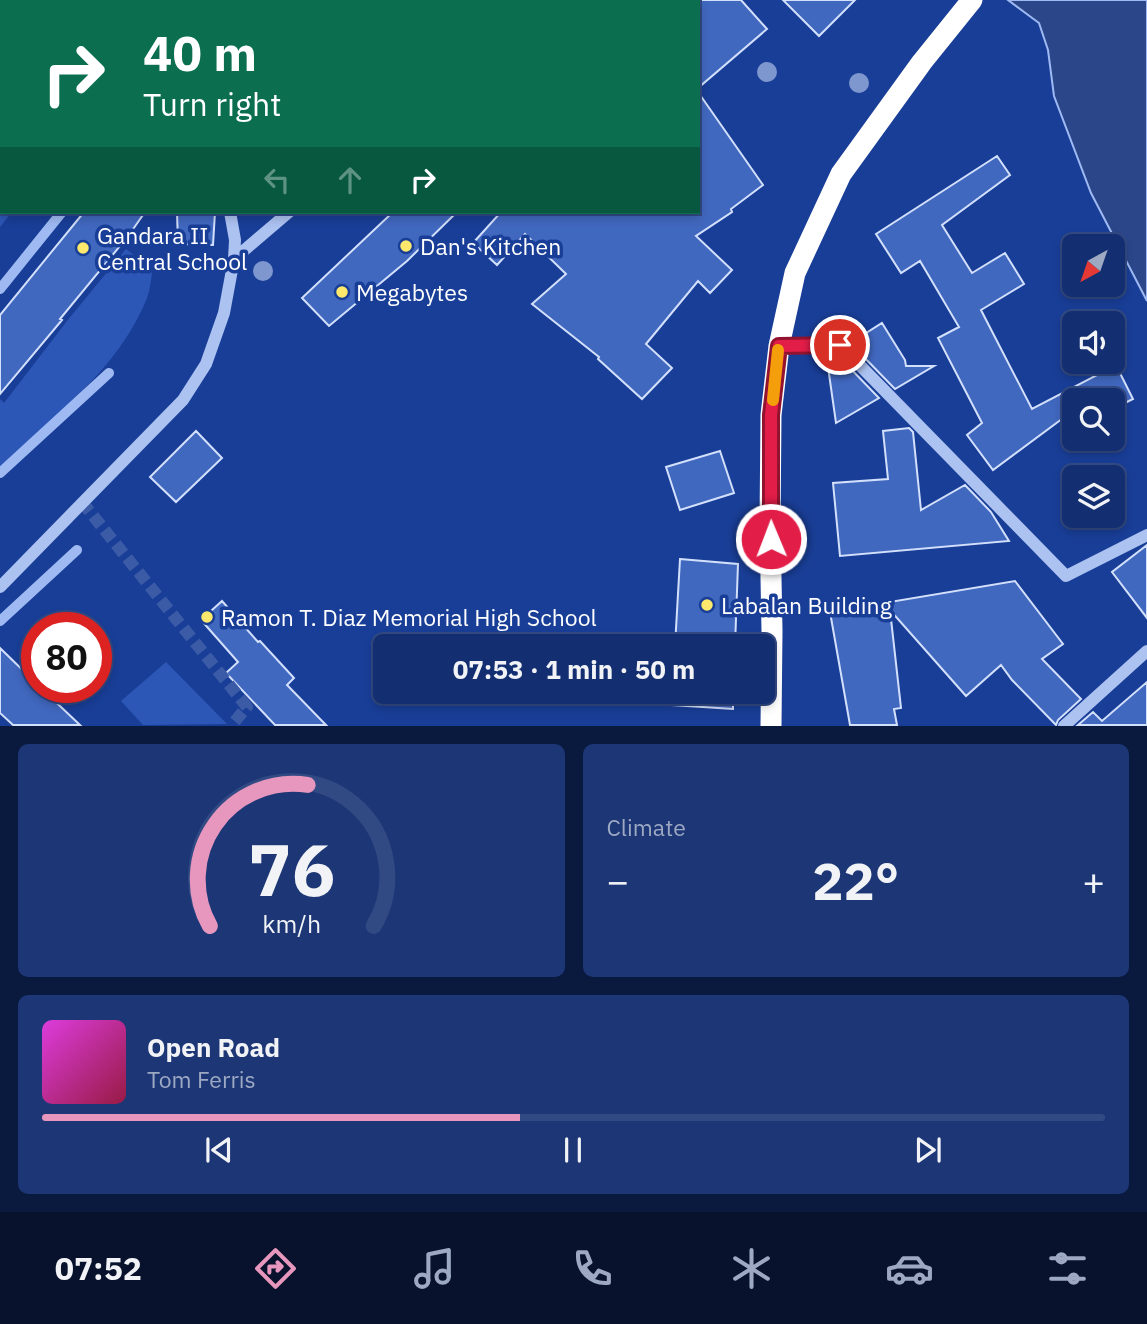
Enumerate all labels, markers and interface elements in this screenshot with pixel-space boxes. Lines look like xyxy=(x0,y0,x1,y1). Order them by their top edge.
text: 40 m xyxy=(143,21,257,84)
icon: right xyxy=(28,28,119,119)
text: Turn right xyxy=(143,83,281,125)
icon: left xyxy=(258,161,296,199)
icon: ahead xyxy=(331,161,369,199)
icon: right xyxy=(404,161,442,199)
place label: Gandara II Central School xyxy=(97,220,247,276)
place label: Dan's Kitchen xyxy=(420,231,561,261)
north arrow xyxy=(1062,234,1125,298)
map controls xyxy=(1062,234,1125,528)
marker: Dan's Kitchen xyxy=(398,238,414,254)
marker: Gandara II Central School xyxy=(75,240,91,256)
place label: Megabytes xyxy=(356,277,468,307)
marker: Megabytes xyxy=(334,284,350,300)
button: sound xyxy=(1062,311,1125,374)
pin xyxy=(810,315,870,375)
icon: arrive xyxy=(821,326,859,364)
button: search xyxy=(1062,388,1125,451)
button: layers xyxy=(1062,465,1125,528)
position arrow xyxy=(734,502,808,576)
place label: Labalan Building xyxy=(721,590,892,620)
marker: Labalan Building xyxy=(699,597,715,613)
place label: Ramon T. Diaz Memorial High School xyxy=(221,602,597,632)
marker: Ramon T. Diaz Memorial High School xyxy=(199,609,215,625)
speed limit sign: 80 xyxy=(21,612,112,703)
text: 07:53 · 1 min · 50 m xyxy=(453,652,695,686)
text: Climate xyxy=(607,812,686,842)
text: 76 xyxy=(248,822,335,917)
text: 22° xyxy=(812,847,899,914)
text: − xyxy=(607,856,629,905)
text: + xyxy=(1082,856,1105,905)
text: km/h xyxy=(262,907,321,940)
text: Open Road xyxy=(147,1030,280,1064)
text: Tom Ferris xyxy=(147,1064,256,1094)
icon: previous xyxy=(200,1131,238,1169)
icon: pause xyxy=(554,1131,592,1169)
icon: next xyxy=(909,1131,947,1169)
icon: directions xyxy=(251,1244,300,1293)
icon: music xyxy=(410,1244,459,1293)
icon: phone xyxy=(568,1244,617,1293)
icon: climate xyxy=(727,1244,776,1293)
icon: car xyxy=(885,1244,934,1293)
icon: filters xyxy=(1043,1244,1092,1293)
text: 07:52 xyxy=(55,1247,142,1289)

